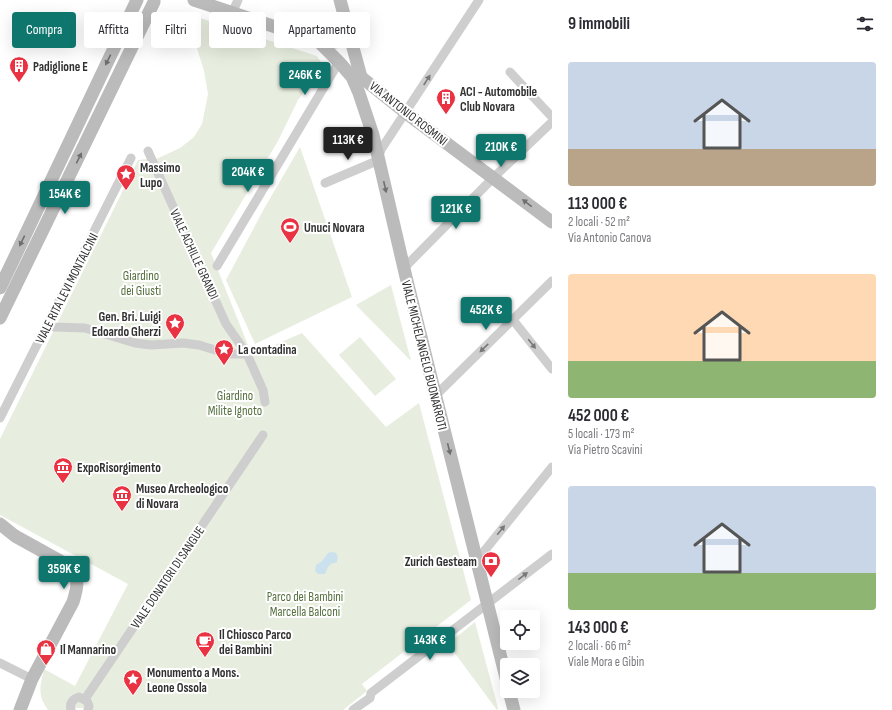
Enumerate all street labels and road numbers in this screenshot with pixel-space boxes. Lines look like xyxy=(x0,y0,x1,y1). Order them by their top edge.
street label: VIA ANTONIO ROSMINI xyxy=(366,78,451,149)
street label: VIALE ACHILLE GRANDI xyxy=(166,207,222,302)
street label: VIALE RITA LEVI MONTALCINI xyxy=(32,231,102,346)
street label: VIALE MICHELANGELO BUONARROTI xyxy=(398,279,450,432)
street label: VIALE DONATORI DI SANGUE xyxy=(128,523,208,632)

